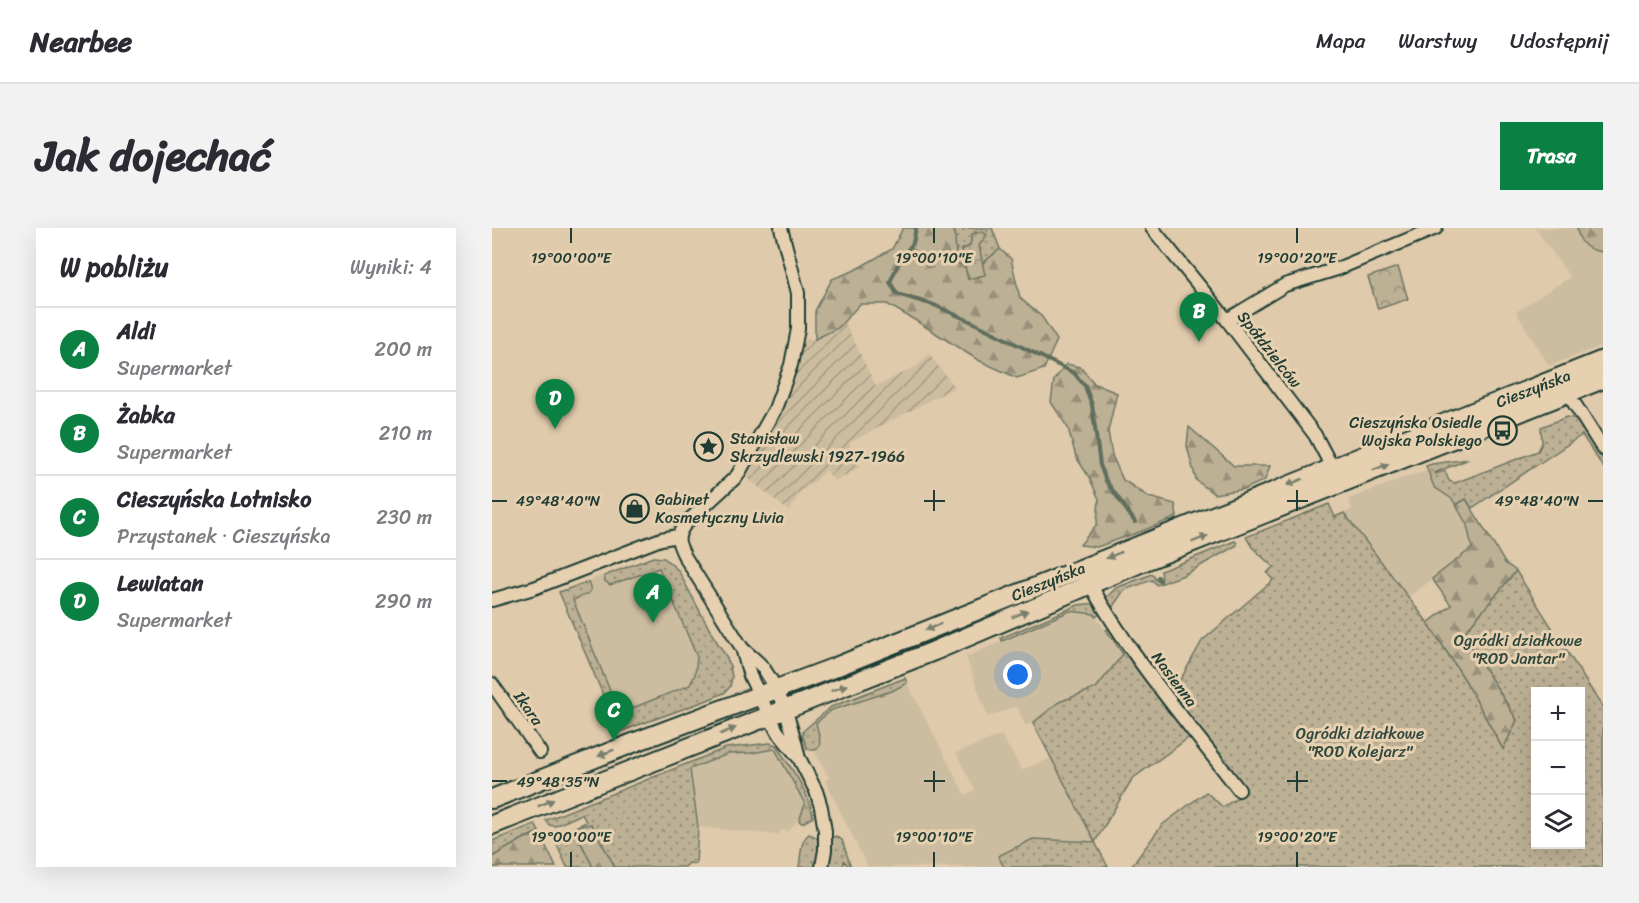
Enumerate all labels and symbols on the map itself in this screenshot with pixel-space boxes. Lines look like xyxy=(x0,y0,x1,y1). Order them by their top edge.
text: 19°00'00"E xyxy=(531,245,613,271)
text: 19°00'10"E xyxy=(895,245,974,271)
text: 19°00'20"E xyxy=(1257,245,1338,271)
pin: B xyxy=(1180,292,1218,342)
street label: Spółdzielców xyxy=(1230,304,1309,395)
street label: Cieszyńska xyxy=(1491,361,1575,416)
pin: D xyxy=(536,380,574,429)
place label: Cieszyńska Osiedle Wojska Polskiego xyxy=(1349,408,1482,455)
bus stop icon: Cieszyńska Osiedle Wojska Polskiego xyxy=(1487,415,1519,447)
place label: Stanisław Skrzydlewski 1927-1966 xyxy=(730,424,905,471)
place icon: Stanisław Skrzydlewski 1927-1966 xyxy=(693,431,725,463)
one-way arrow xyxy=(1372,462,1390,471)
one-way arrow xyxy=(1286,478,1304,487)
place label: Gabinet Kosmetyczny Livia xyxy=(655,485,784,532)
text: 49°48'40"N xyxy=(516,488,601,514)
text: 49°48'40"N xyxy=(1495,488,1580,514)
shop icon: Gabinet Kosmetyczny Livia xyxy=(618,492,650,524)
one-way arrow xyxy=(1191,534,1209,544)
one-way arrow xyxy=(1105,551,1123,560)
street label: Cieszyńska xyxy=(1006,553,1090,610)
pin: A xyxy=(634,574,672,623)
one-way arrow xyxy=(1011,609,1029,619)
one-way arrow xyxy=(924,623,942,632)
park label: Ogródki działkowe "ROD Jantar" xyxy=(1454,626,1582,673)
street label: Nasienna xyxy=(1144,645,1205,714)
your location xyxy=(1003,660,1032,689)
one-way arrow xyxy=(831,683,849,693)
street label: Ikara xyxy=(505,684,552,733)
pin: C xyxy=(594,692,634,741)
park label: Ogródki działkowe "ROD Kolejarz" xyxy=(1296,719,1424,766)
one-way arrow xyxy=(719,726,737,736)
one-way arrow xyxy=(597,749,615,759)
text: 49°48'35"N xyxy=(516,769,600,795)
one-way arrow xyxy=(538,798,556,808)
text: 19°00'00"E xyxy=(531,824,613,850)
text: 19°00'10"E xyxy=(895,824,974,850)
text: 19°00'20"E xyxy=(1257,824,1338,850)

